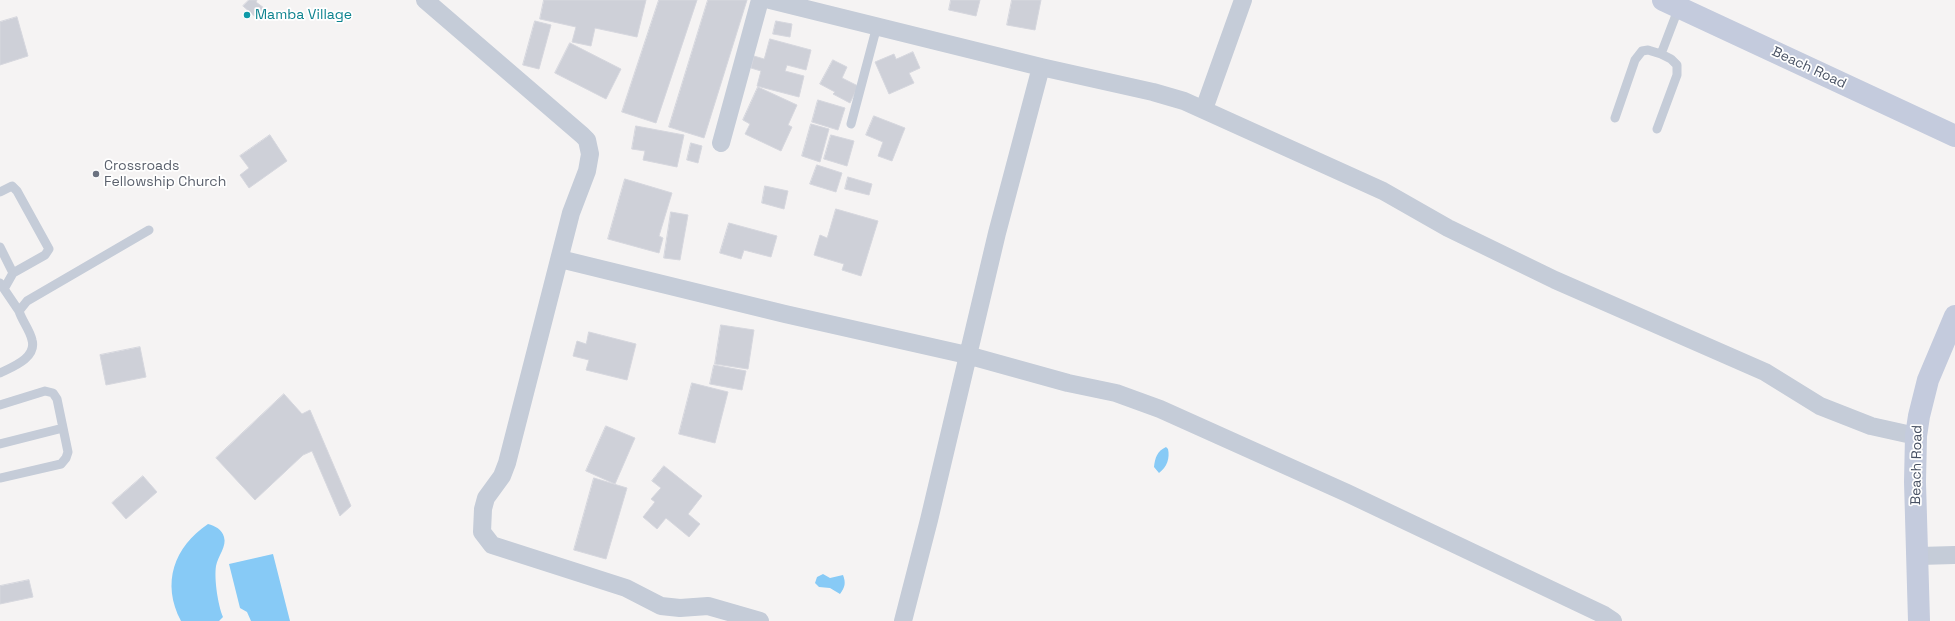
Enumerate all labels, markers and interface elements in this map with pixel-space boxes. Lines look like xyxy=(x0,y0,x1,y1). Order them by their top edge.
place label: Mamba Village xyxy=(255,7,352,23)
marker: Mamba Village xyxy=(242,10,252,20)
street label: Beach Road xyxy=(1769,43,1849,93)
place label: Crossroads Fellowship Church xyxy=(104,158,226,190)
marker: Crossroads Fellowship Church xyxy=(91,169,101,179)
street label: Beach Road xyxy=(1908,425,1926,505)

